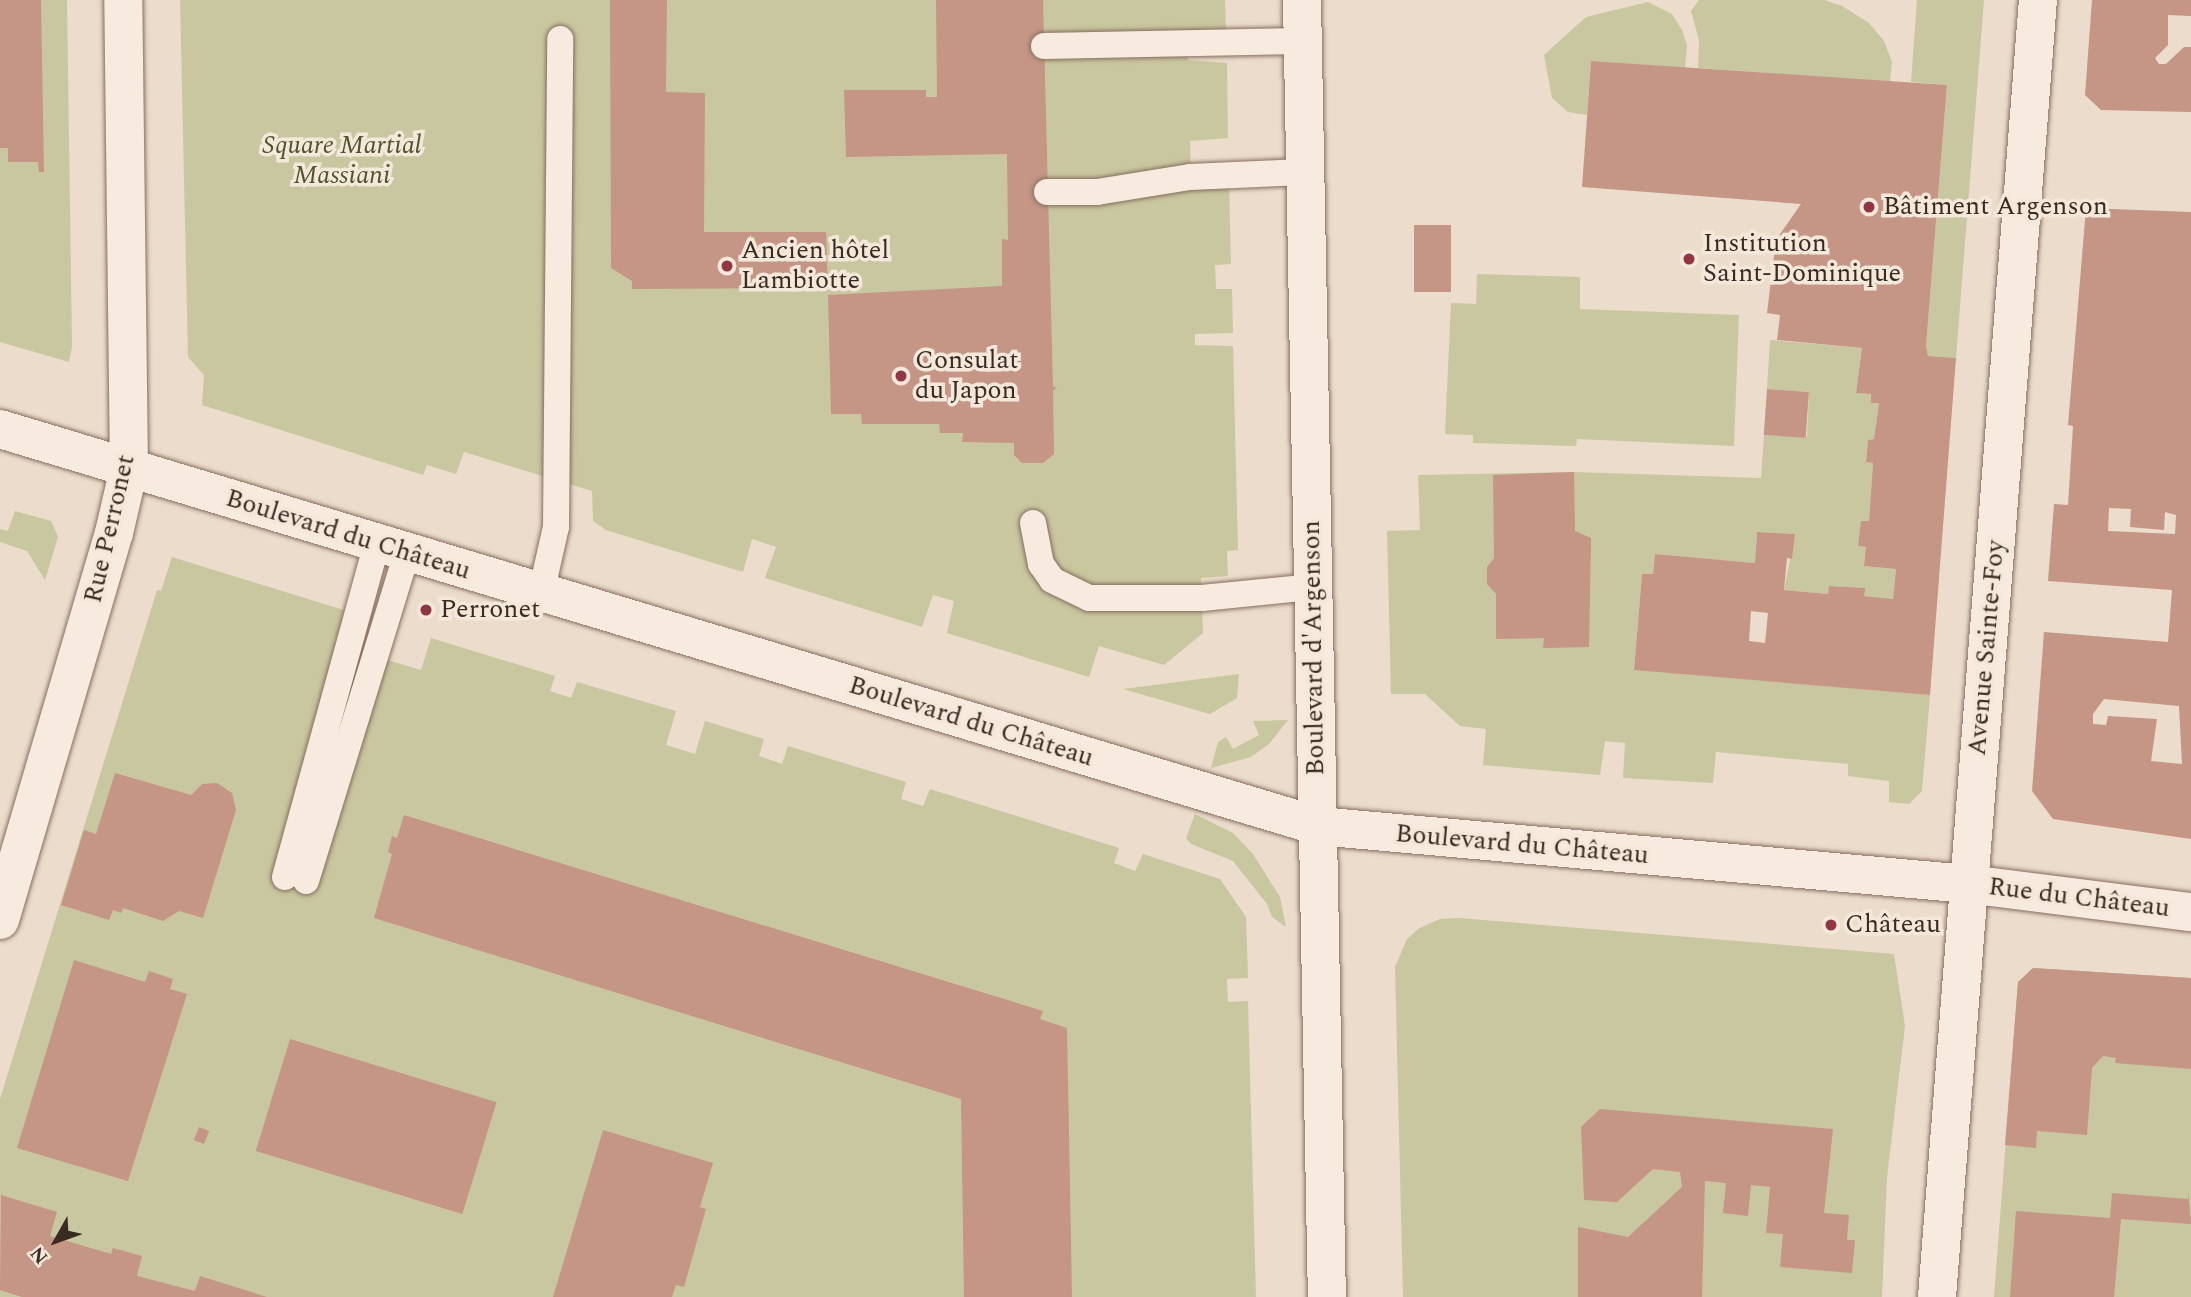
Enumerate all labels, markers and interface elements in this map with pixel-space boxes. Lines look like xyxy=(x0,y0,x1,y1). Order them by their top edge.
park label: Square Martial Massiani xyxy=(262,130,422,192)
place label: Bâtiment Argenson xyxy=(1883,191,2108,223)
marker: Bâtiment Argenson xyxy=(1861,199,1877,215)
place label: Institution Saint-Dominique xyxy=(1703,228,1901,290)
place label: Ancien hôtel Lambiotte xyxy=(741,235,889,296)
marker: Institution Saint-Dominique xyxy=(1681,251,1697,267)
marker: Ancien hôtel Lambiotte xyxy=(719,258,735,274)
place label: Consulat du Japon xyxy=(915,345,1018,406)
marker: Consulat du Japon xyxy=(893,368,909,384)
street label: Rue Perronet xyxy=(78,452,142,606)
street label: Boulevard du Château xyxy=(222,483,474,587)
street label: Boulevard d'Argenson xyxy=(1296,520,1332,776)
street label: Avenue Sainte-Foy xyxy=(1962,539,2012,757)
place label: Perronet xyxy=(440,594,540,626)
marker: Perronet xyxy=(418,602,434,618)
street label: Boulevard du Château xyxy=(845,670,1097,774)
street label: Boulevard du Château xyxy=(1394,818,1650,872)
street label: Rue du Château xyxy=(1987,871,2171,925)
place label: Château xyxy=(1845,909,1941,941)
marker: Château xyxy=(1823,917,1839,933)
north arrow xyxy=(21,1206,91,1276)
text: N xyxy=(23,1240,56,1270)

